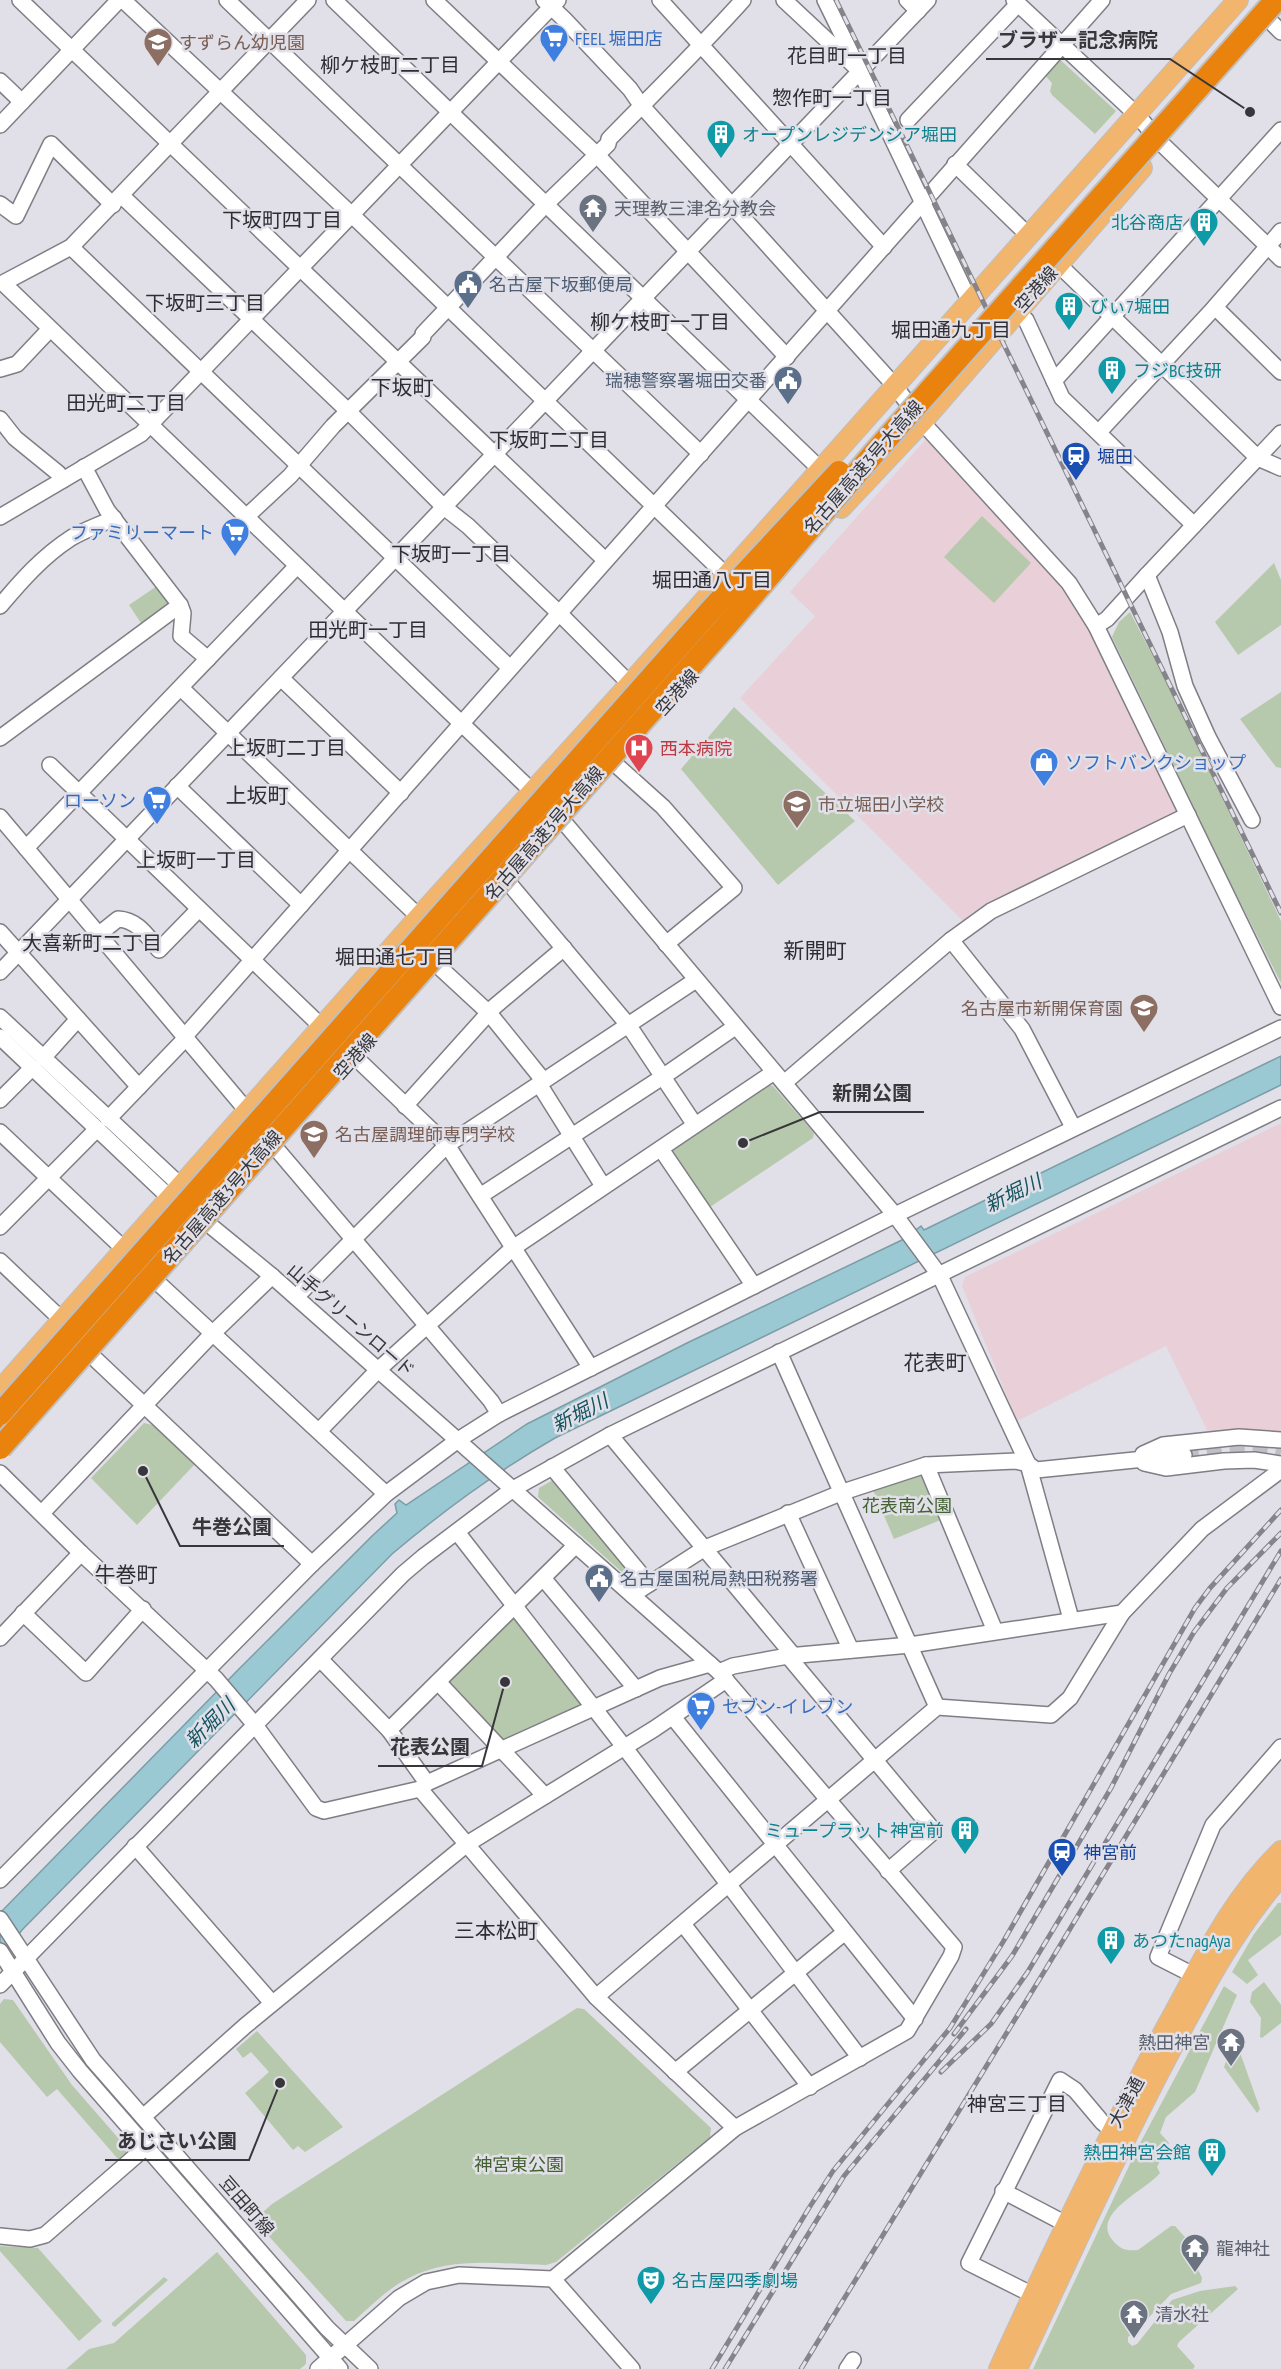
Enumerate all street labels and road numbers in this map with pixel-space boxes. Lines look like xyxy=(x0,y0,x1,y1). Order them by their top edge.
street label: 空港線 xyxy=(1009,261,1063,317)
street label: 名古屋高速3号大高線 xyxy=(799,395,927,539)
street label: 空港線 xyxy=(650,664,704,720)
street label: 名古屋高速3号大高線 xyxy=(480,761,608,905)
street label: 空港線 xyxy=(328,1028,382,1084)
street label: 名古屋高速3号大高線 xyxy=(158,1125,286,1269)
street label: 山手グリーンロード xyxy=(283,1258,419,1382)
street label: 大津通 xyxy=(1103,2073,1149,2131)
street label: 豆田町線 xyxy=(215,2171,279,2241)

